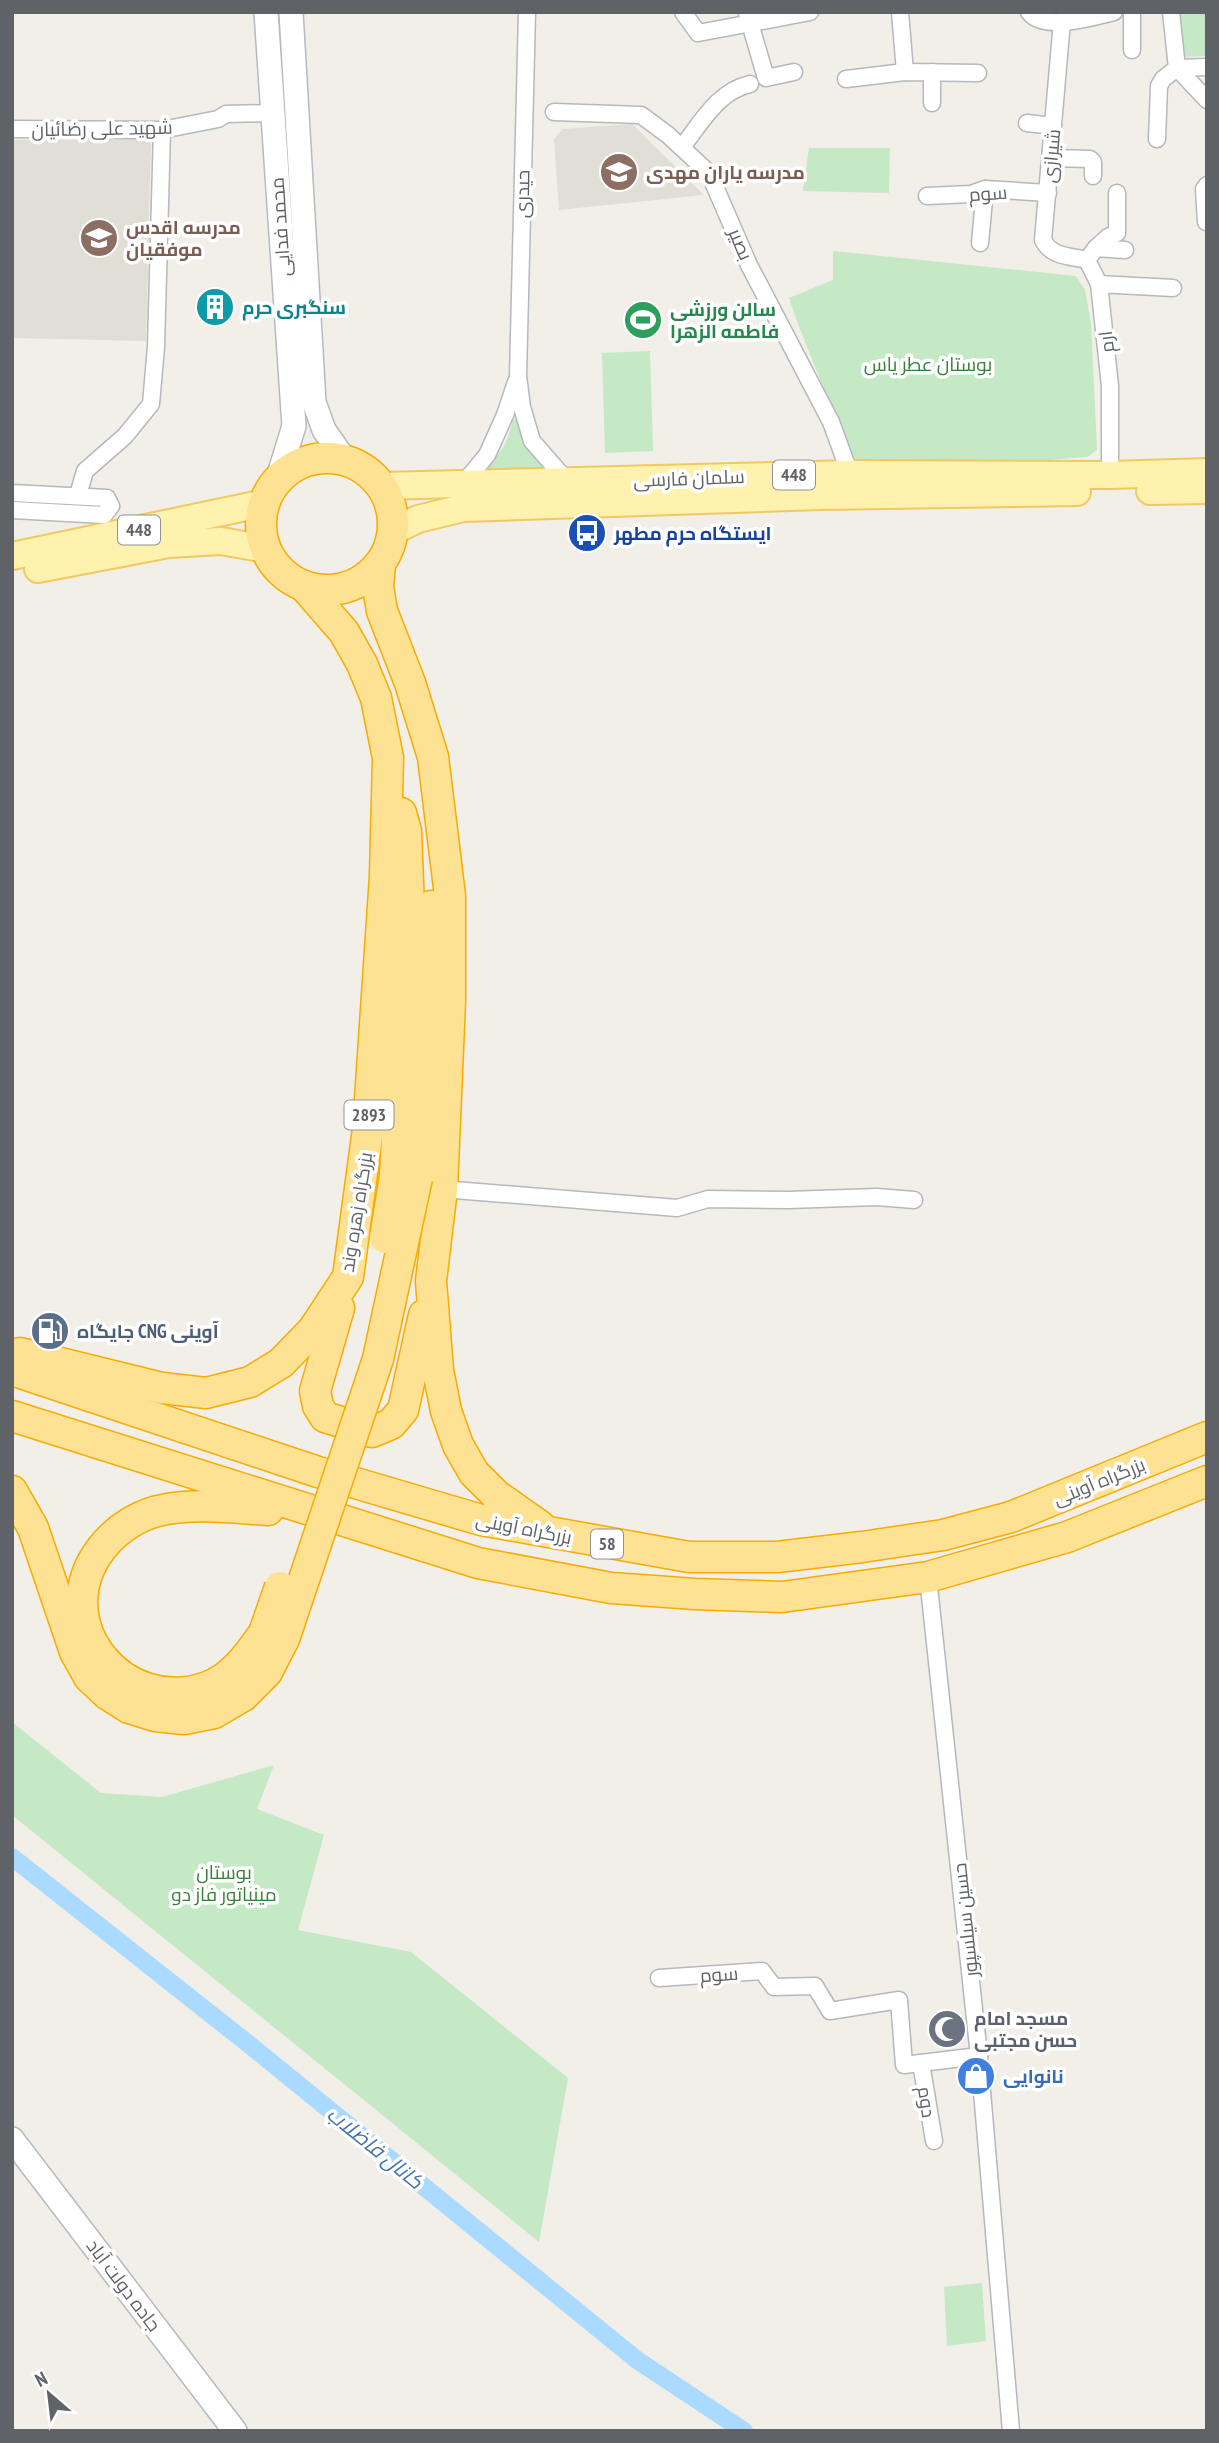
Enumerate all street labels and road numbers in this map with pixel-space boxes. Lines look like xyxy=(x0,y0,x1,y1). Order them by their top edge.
street label: شهید علی رضائیان xyxy=(31,115,173,141)
street label: شیرازی xyxy=(1037,128,1065,184)
street label: حیدری xyxy=(510,170,534,218)
street label: محمد فدایی xyxy=(265,177,295,277)
street label: سوم xyxy=(968,180,1008,208)
street label: بصیر xyxy=(723,223,758,264)
street label: ارم xyxy=(1093,329,1121,354)
road number: 448 xyxy=(773,461,815,490)
street label: سلمان فارسی xyxy=(633,464,745,492)
road number: 448 xyxy=(118,516,160,544)
road number: 2893 xyxy=(344,1100,394,1130)
street label: بزرگراه زهره وند xyxy=(335,1150,377,1274)
street label: بزرگراه آوینی xyxy=(1049,1452,1149,1510)
street label: بزرگراه آوینی xyxy=(474,1507,574,1549)
road number: 58 xyxy=(591,1530,623,1559)
street label: حسین سیلسپور xyxy=(947,1862,983,1979)
street label: سوم xyxy=(699,1961,739,1989)
street label: دوم xyxy=(911,2085,941,2120)
street label: جاده دولت آباد xyxy=(81,2234,167,2336)

